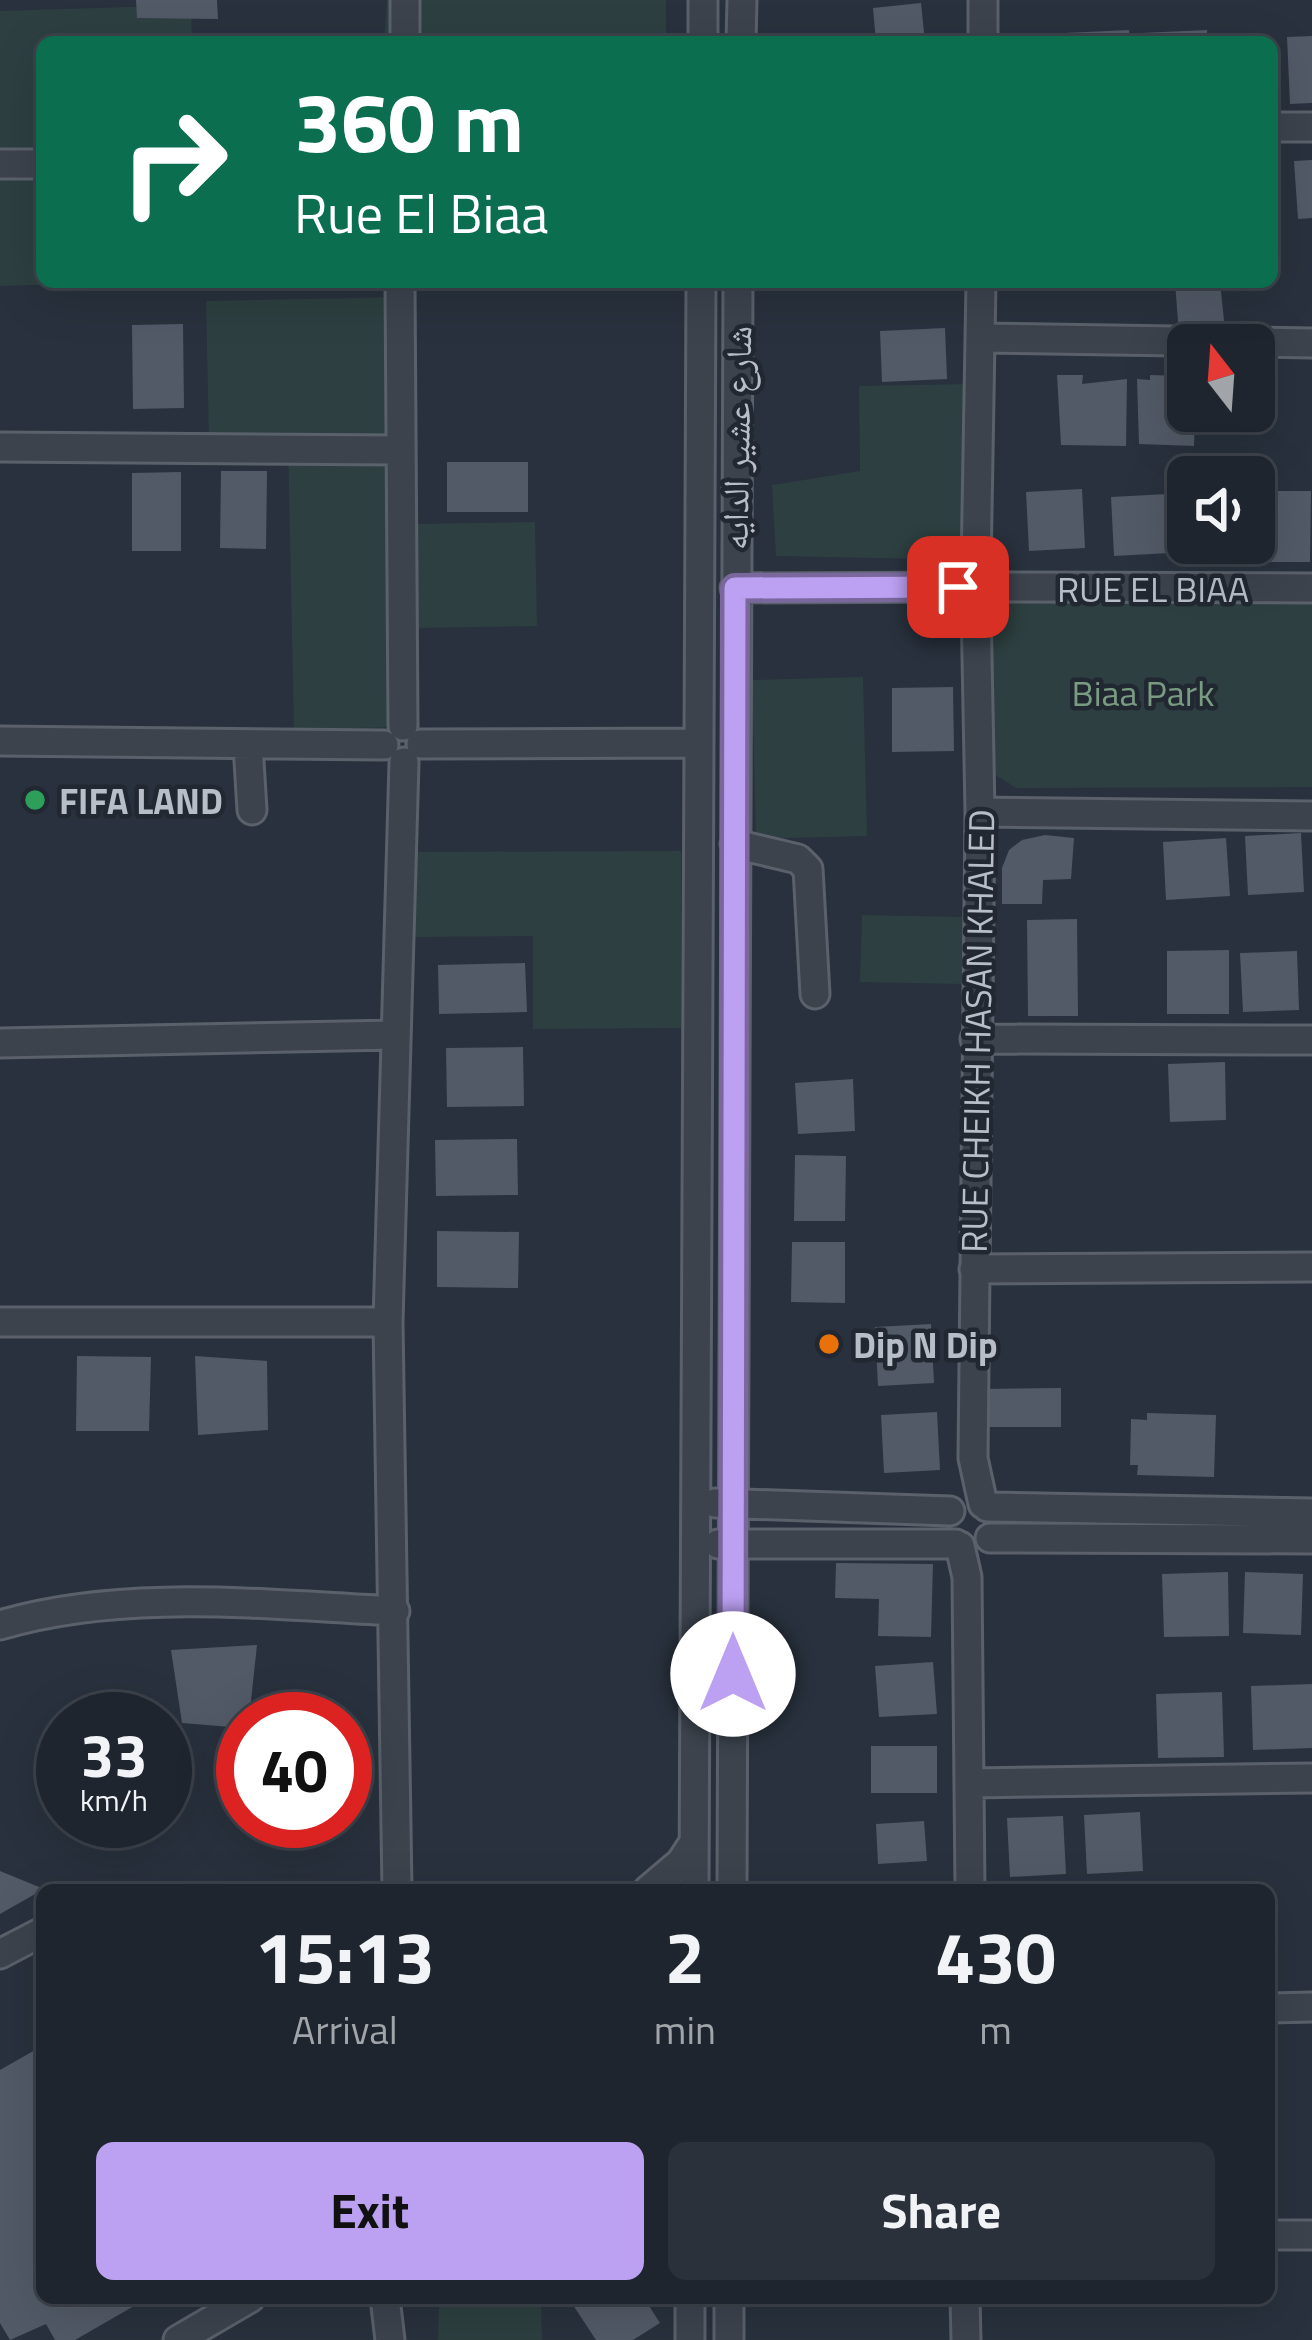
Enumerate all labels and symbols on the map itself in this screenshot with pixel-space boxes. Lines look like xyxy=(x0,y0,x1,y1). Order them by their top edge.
north arrow xyxy=(1167,324,1275,432)
street label: شارع عشير الدايه xyxy=(707,325,765,551)
pin xyxy=(907,536,1009,638)
street label: RUE EL BIAA xyxy=(1057,561,1249,616)
park label: Biaa Park xyxy=(1072,665,1214,720)
place label: FIFA LAND xyxy=(59,773,223,828)
marker: FIFA LAND xyxy=(22,787,48,813)
street label: RUE CHEIKH HASAN KHALED xyxy=(946,809,1008,1253)
place label: Dip N Dip xyxy=(853,1317,997,1372)
marker: Dip N Dip xyxy=(816,1331,842,1357)
position arrow xyxy=(670,1611,796,1737)
speed limit sign: 40 xyxy=(216,1692,372,1848)

